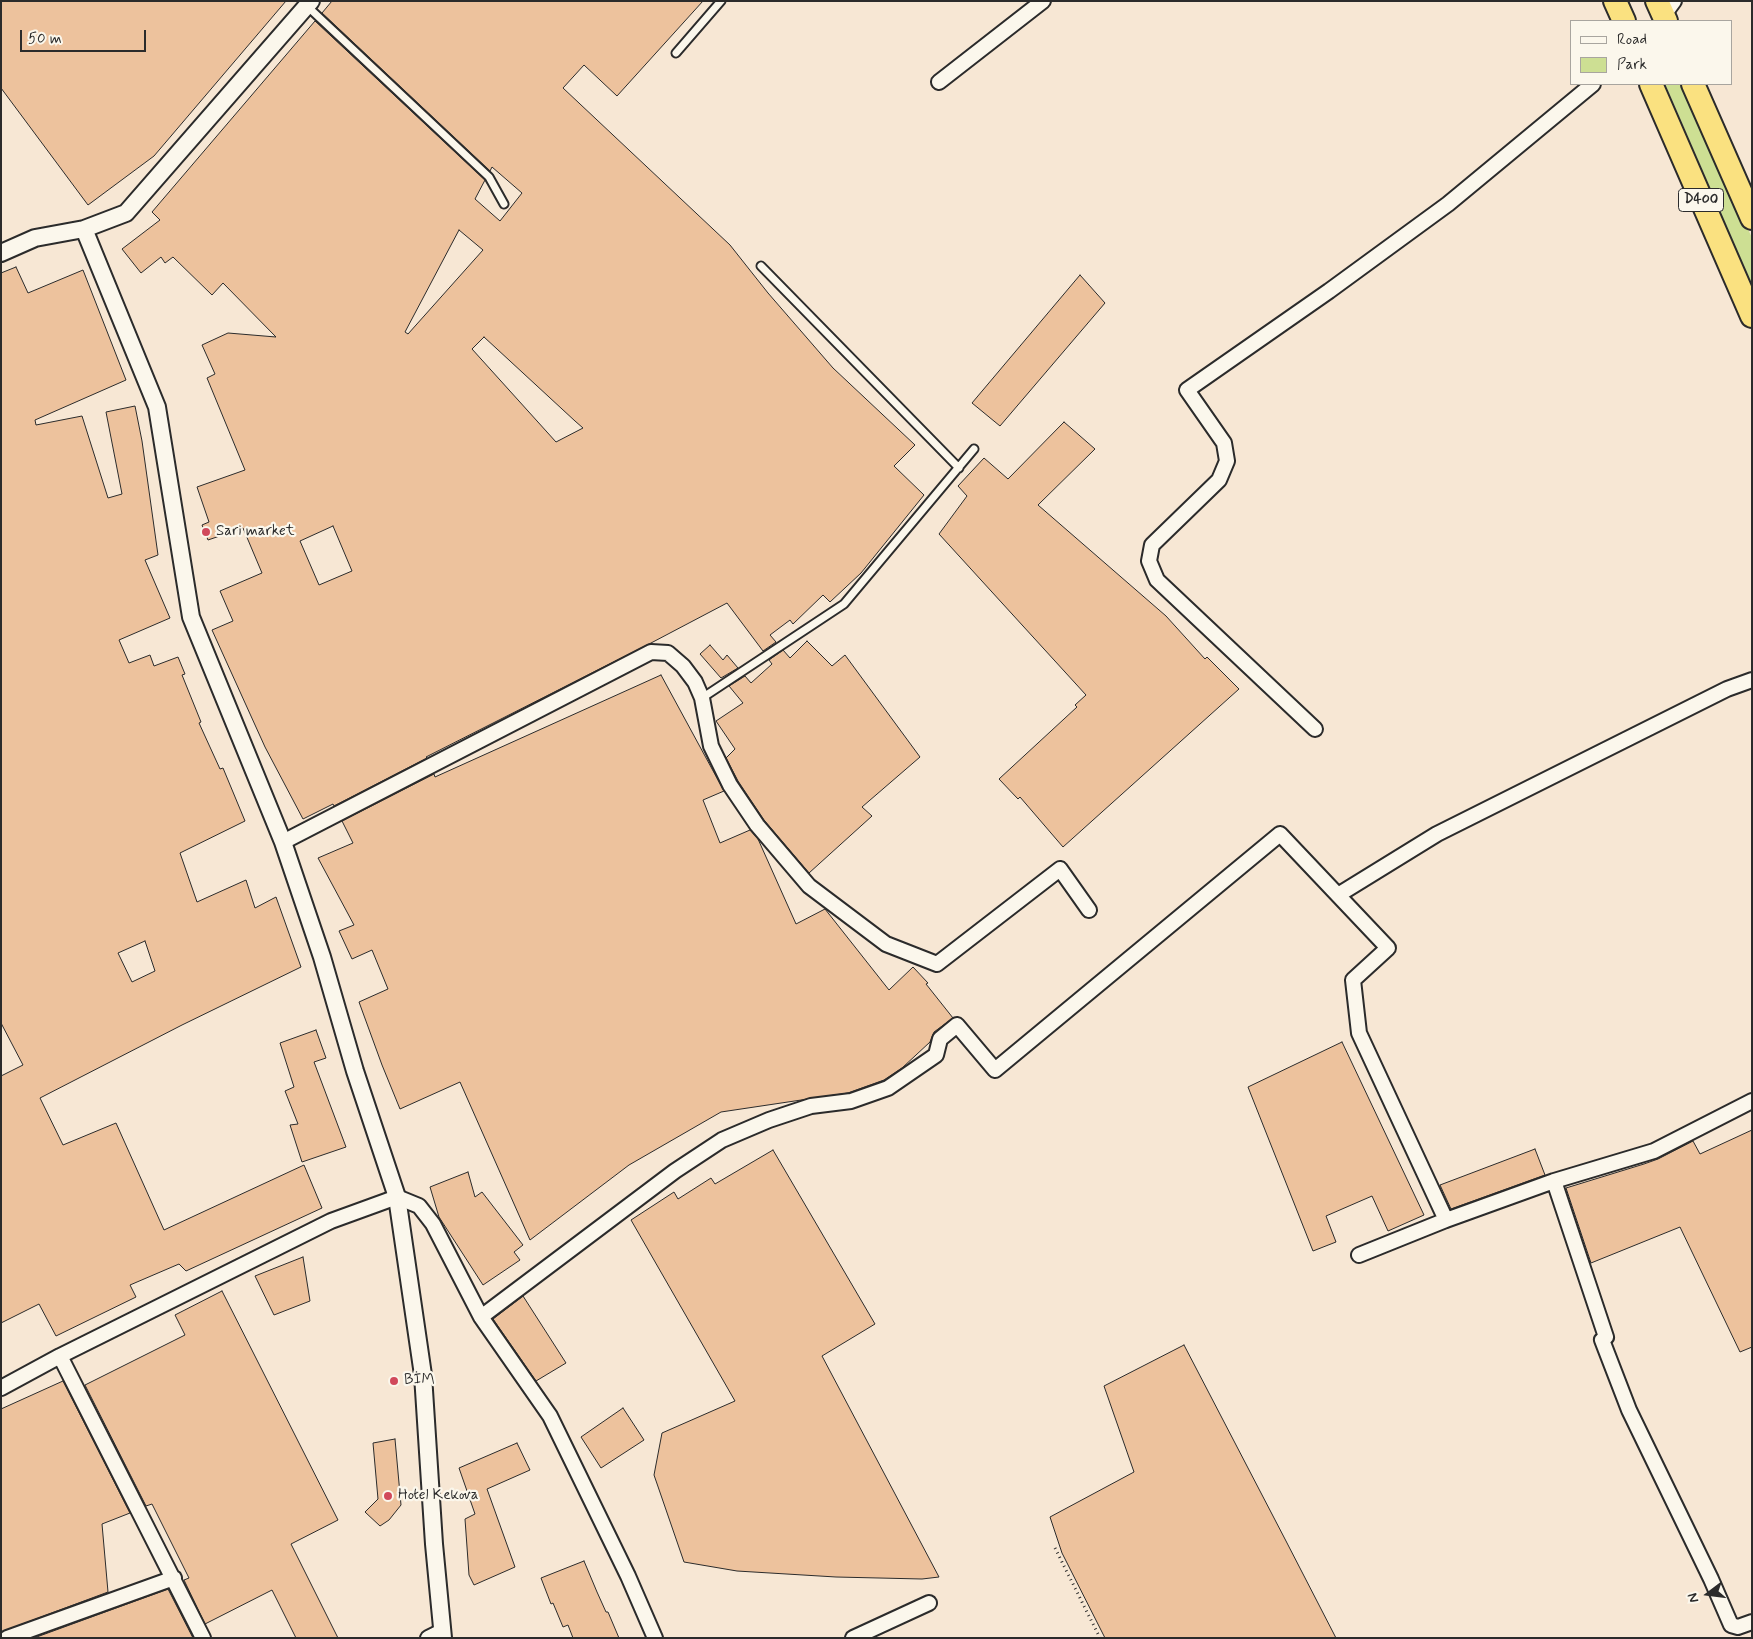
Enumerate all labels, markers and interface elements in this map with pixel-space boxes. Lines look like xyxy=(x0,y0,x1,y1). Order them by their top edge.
scale bar xyxy=(22,20,149,52)
legend xyxy=(1570,20,1733,85)
text: 50 m xyxy=(28,29,62,49)
text: Road xyxy=(1617,30,1647,50)
text: Park xyxy=(1617,55,1647,75)
road number: D400 xyxy=(1678,188,1724,212)
place label: Sari market xyxy=(216,523,295,541)
marker: Sari market xyxy=(200,526,212,538)
place label: BİM xyxy=(404,1372,435,1390)
marker: BİM xyxy=(388,1375,400,1387)
place label: Hotel Kekova xyxy=(398,1487,478,1505)
marker: Hotel Kekova xyxy=(382,1490,394,1502)
north arrow xyxy=(1683,1569,1733,1619)
text: N xyxy=(1684,1591,1703,1605)

